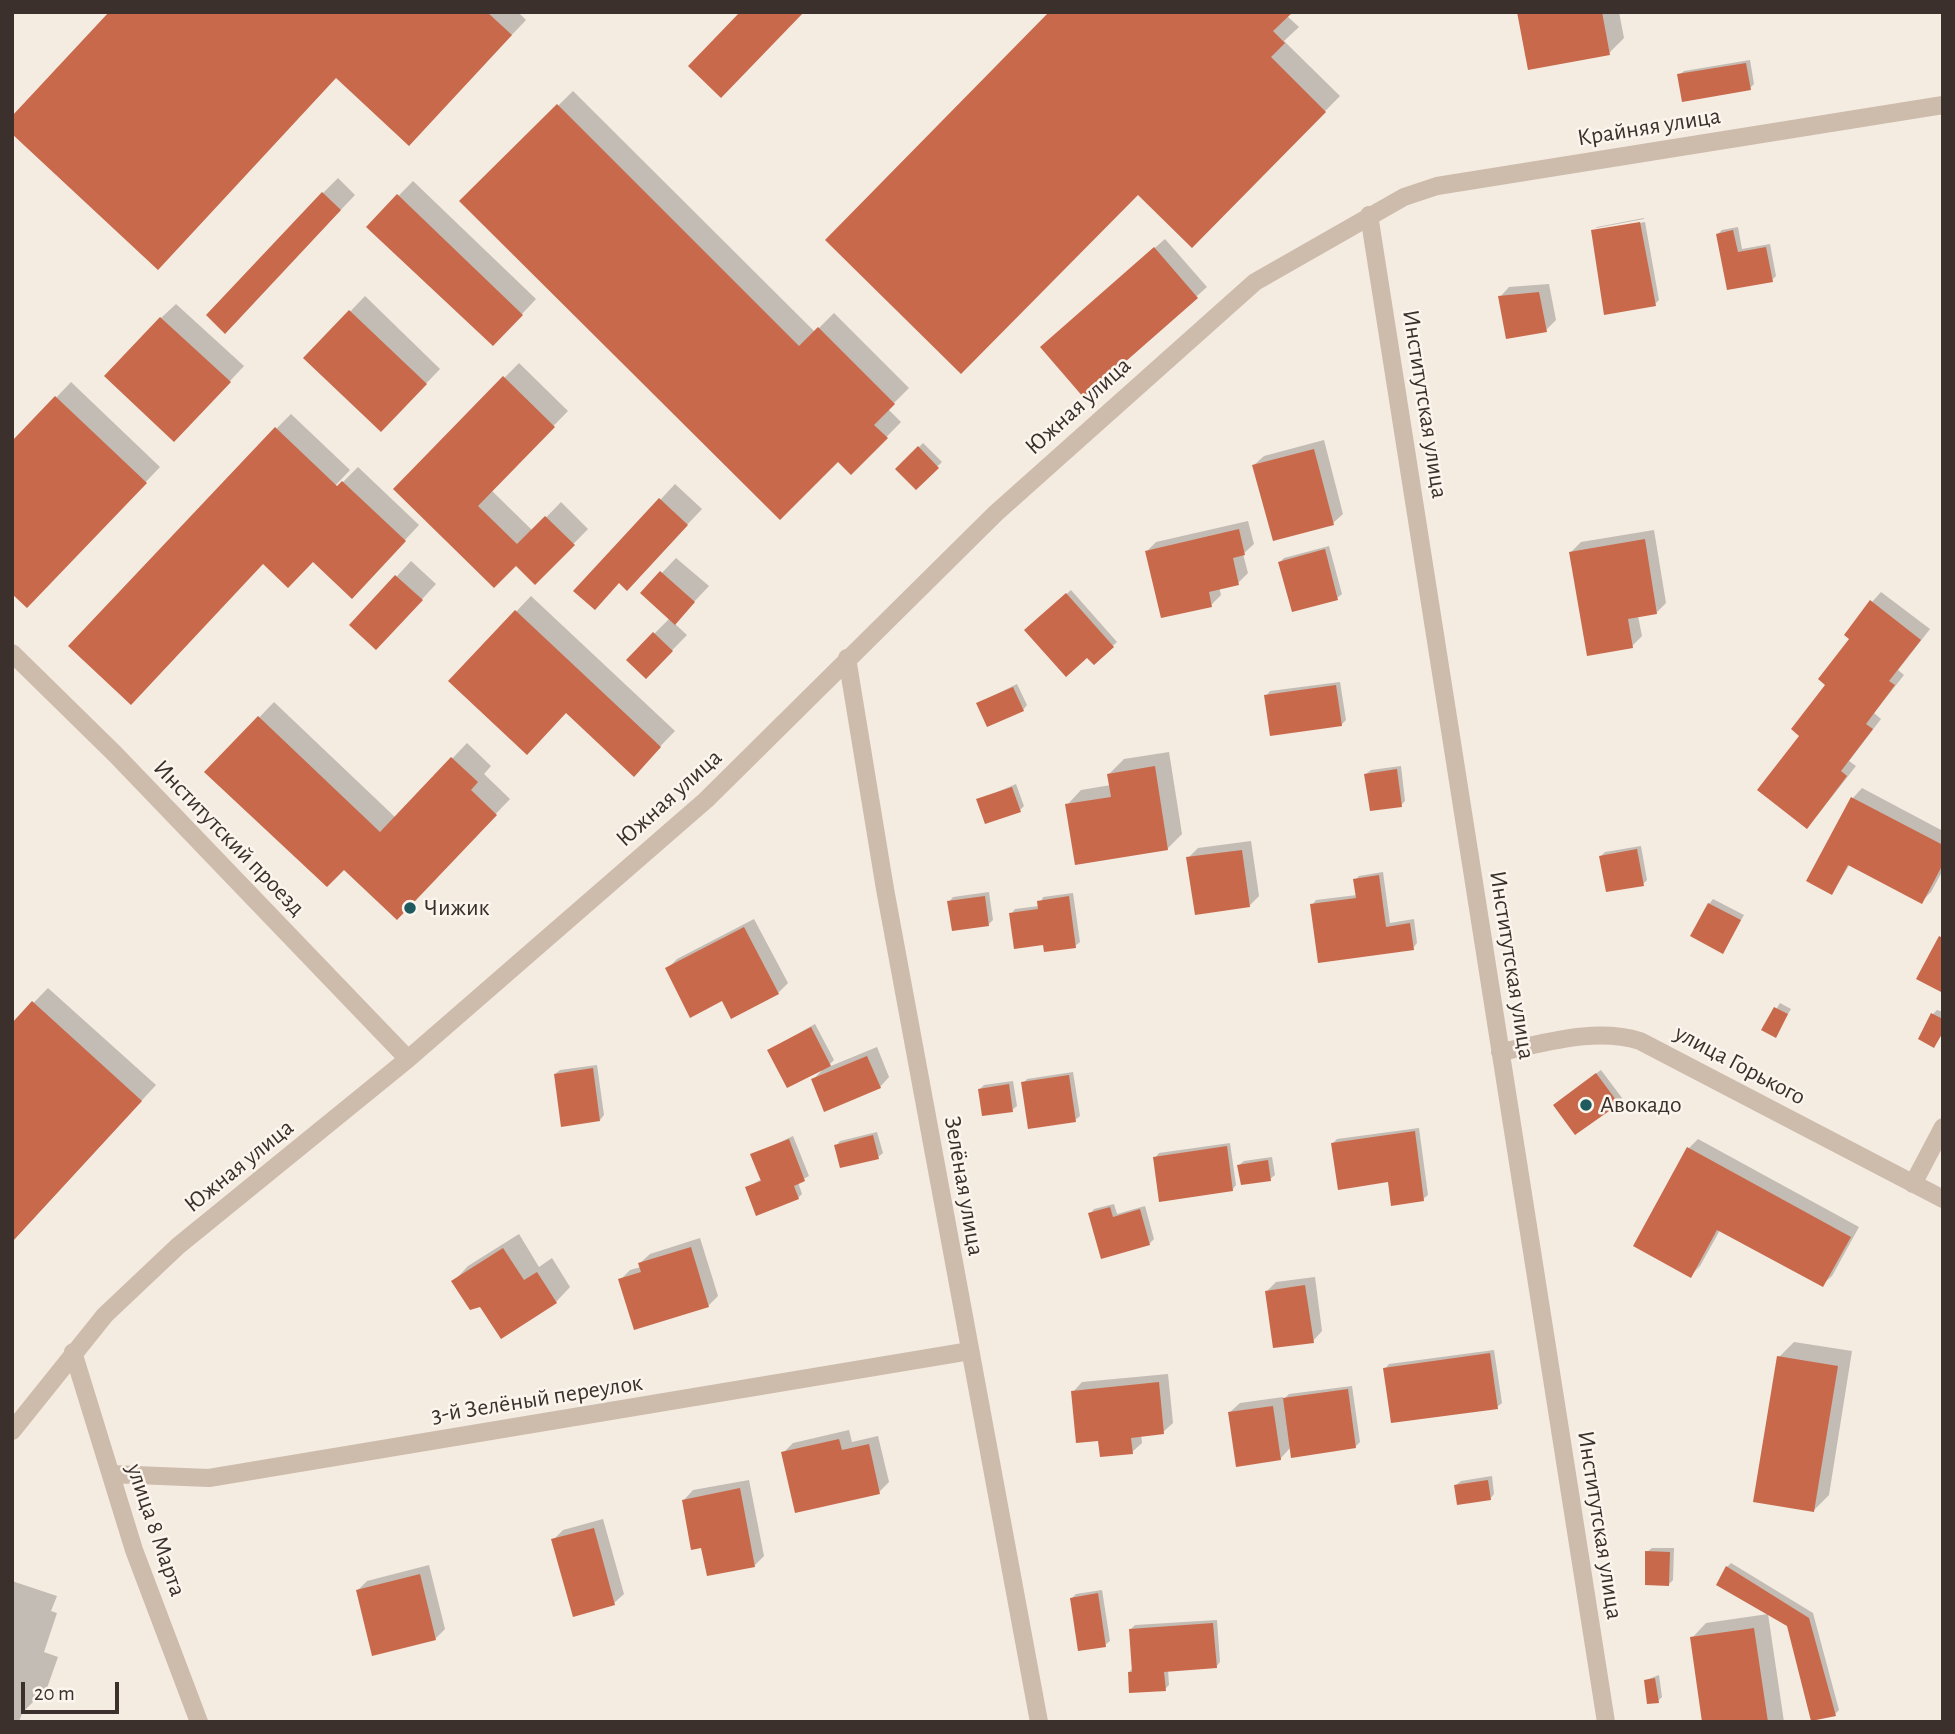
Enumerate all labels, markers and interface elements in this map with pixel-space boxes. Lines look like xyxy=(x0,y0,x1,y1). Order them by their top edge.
street label: Крайняя улица xyxy=(1575,101,1723,153)
street label: Институтская улица xyxy=(1396,308,1454,500)
street label: Южная улица xyxy=(1019,351,1137,461)
street label: Южная улица xyxy=(610,743,728,853)
street label: Институтский проезд xyxy=(147,754,311,922)
street label: Институтская улица xyxy=(1483,869,1541,1061)
place label: Чижик xyxy=(424,894,490,922)
marker: Чижик xyxy=(402,900,418,916)
street label: улица Горького xyxy=(1670,1018,1810,1112)
place label: Авокадо xyxy=(1600,1091,1682,1119)
marker: Авокадо xyxy=(1578,1097,1594,1113)
street label: Южная улица xyxy=(178,1113,300,1219)
street label: Зелёная улица xyxy=(938,1114,990,1258)
street label: 3-й Зелёный переулок xyxy=(429,1368,645,1430)
street label: Институтская улица xyxy=(1571,1429,1629,1621)
street label: улица 8 Марта xyxy=(120,1460,192,1600)
scale bar xyxy=(24,1668,122,1712)
text: 20 m xyxy=(34,1683,75,1704)

